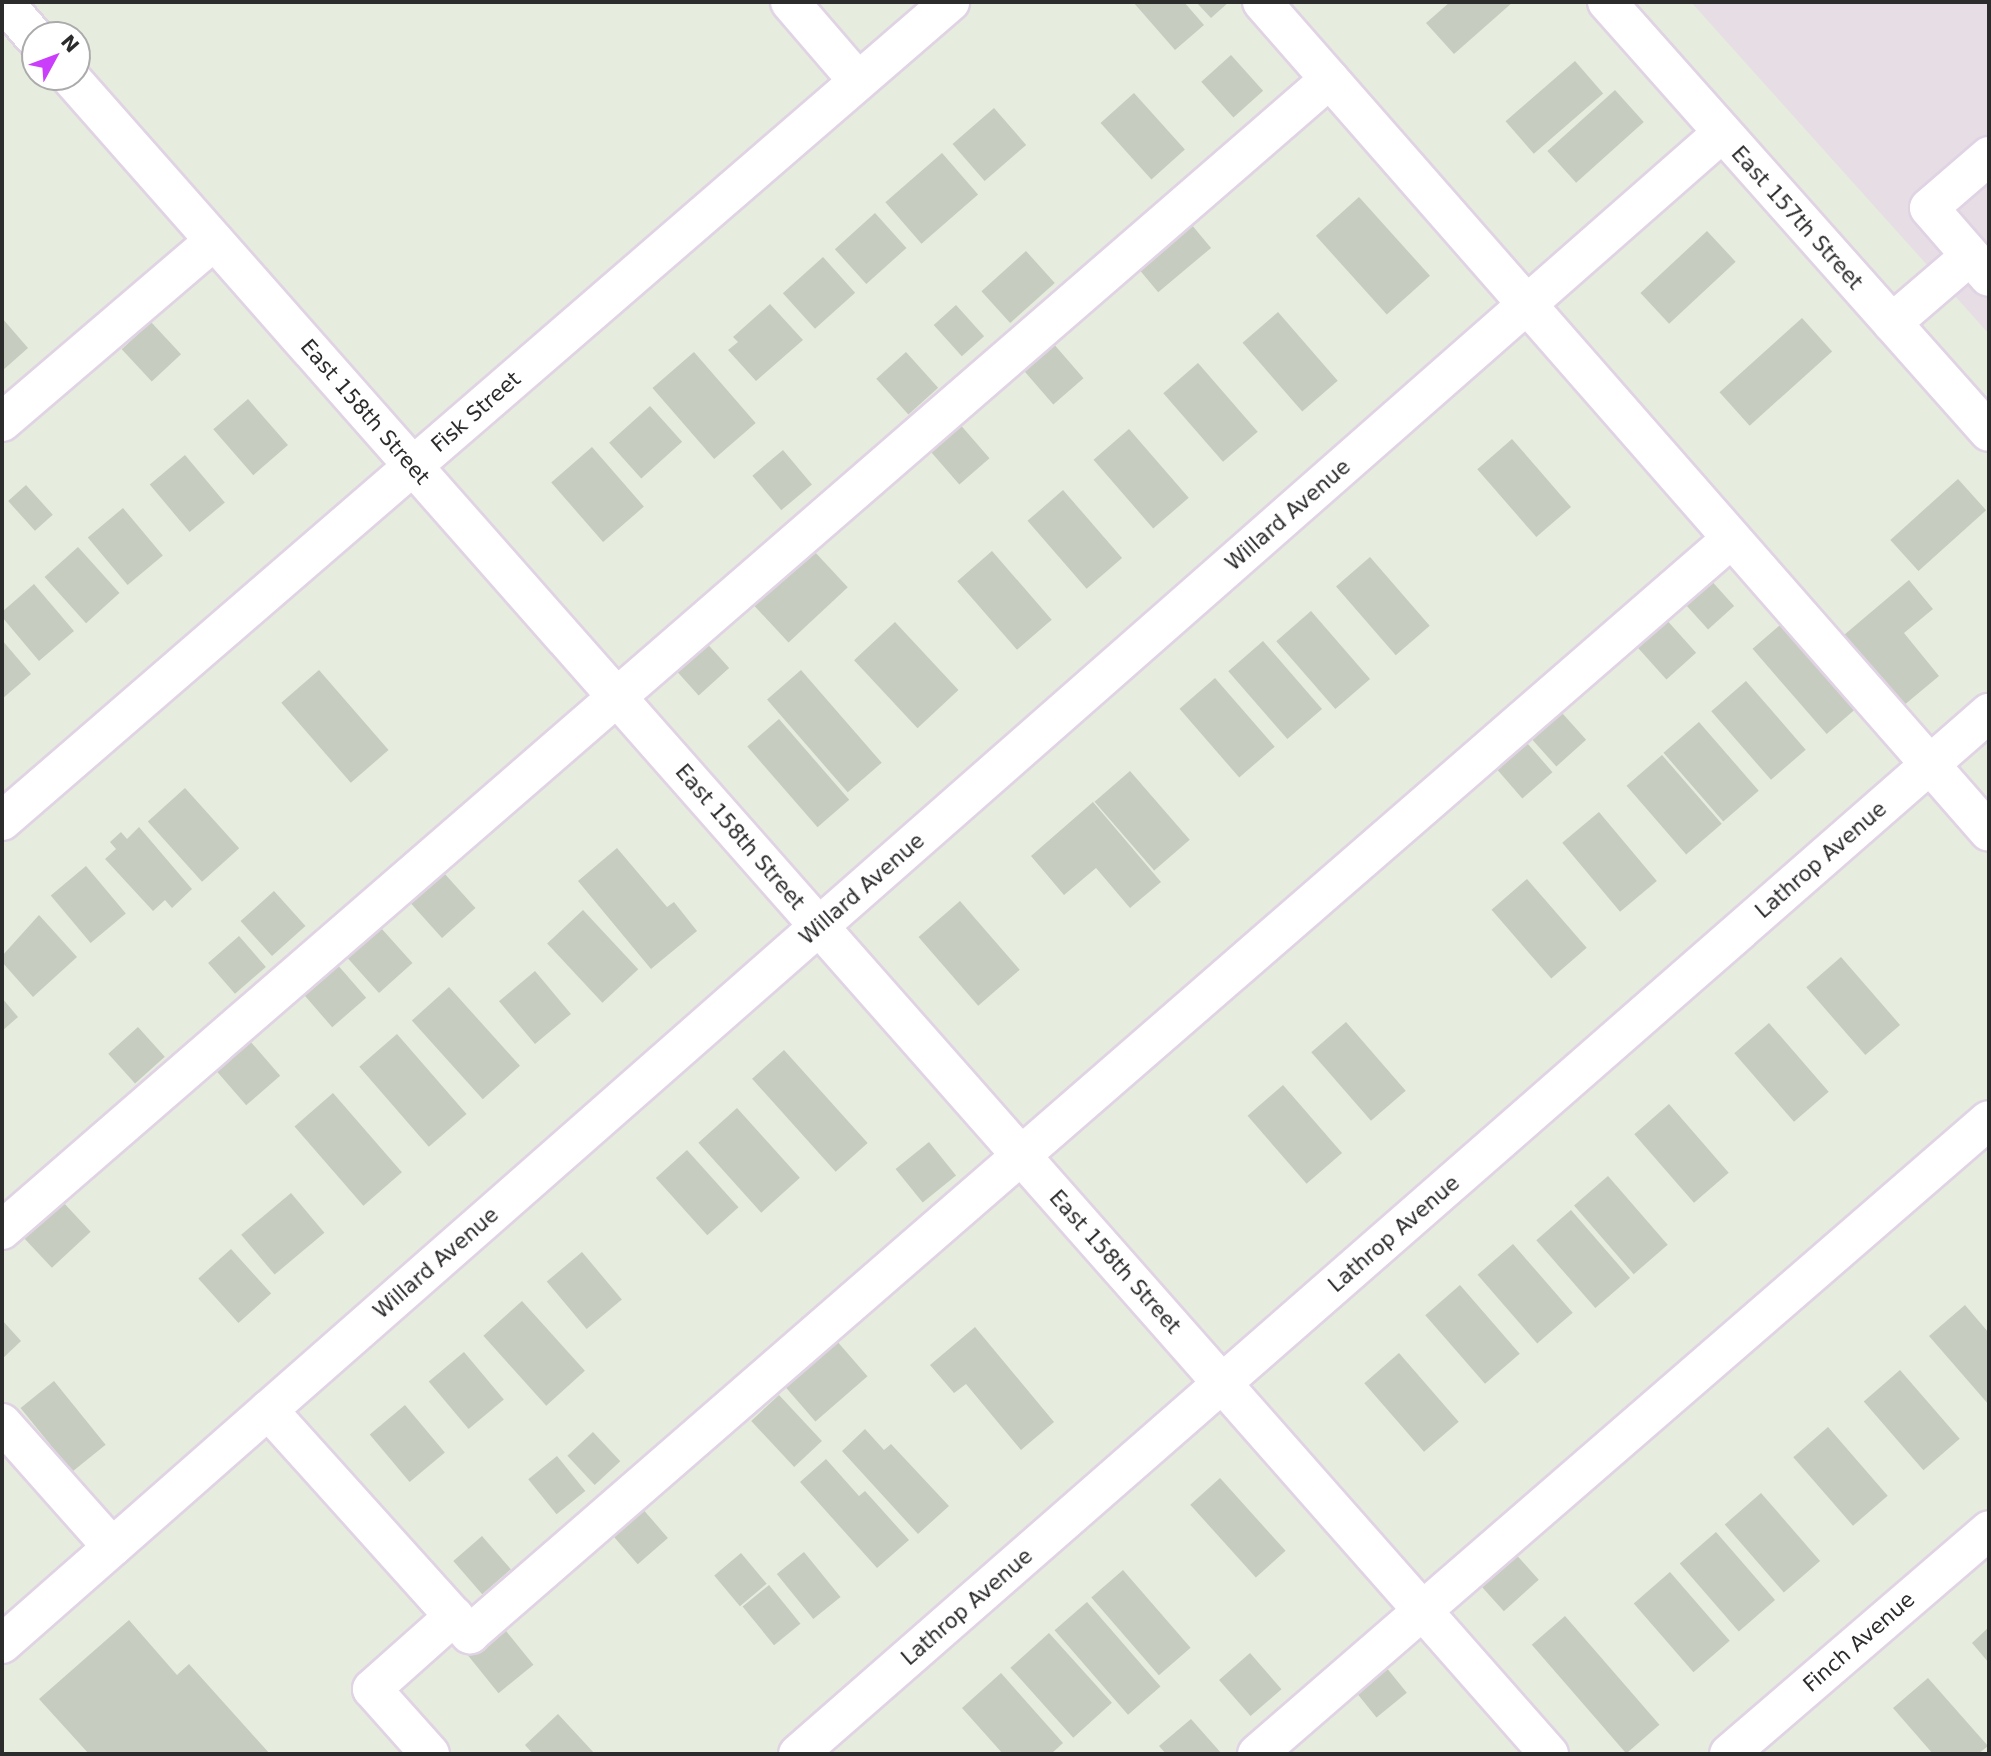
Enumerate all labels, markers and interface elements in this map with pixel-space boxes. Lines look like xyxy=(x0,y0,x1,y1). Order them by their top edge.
north arrow xyxy=(21,21,91,91)
text: N xyxy=(57,30,84,57)
street label: East 157th Street xyxy=(1726,141,1868,295)
street label: East 158th Street xyxy=(295,334,435,490)
street label: Fisk Street xyxy=(426,366,526,458)
street label: Willard Avenue xyxy=(1221,454,1355,576)
street label: East 158th Street xyxy=(670,759,810,915)
street label: Lathrop Avenue xyxy=(1750,796,1892,924)
street label: Willard Avenue xyxy=(795,828,929,950)
street label: Lathrop Avenue xyxy=(1323,1170,1465,1298)
street label: East 158th Street xyxy=(1044,1185,1186,1339)
street label: Willard Avenue xyxy=(369,1202,503,1324)
street label: Lathrop Avenue xyxy=(896,1543,1038,1671)
street label: Finch Avenue xyxy=(1798,1587,1920,1697)

